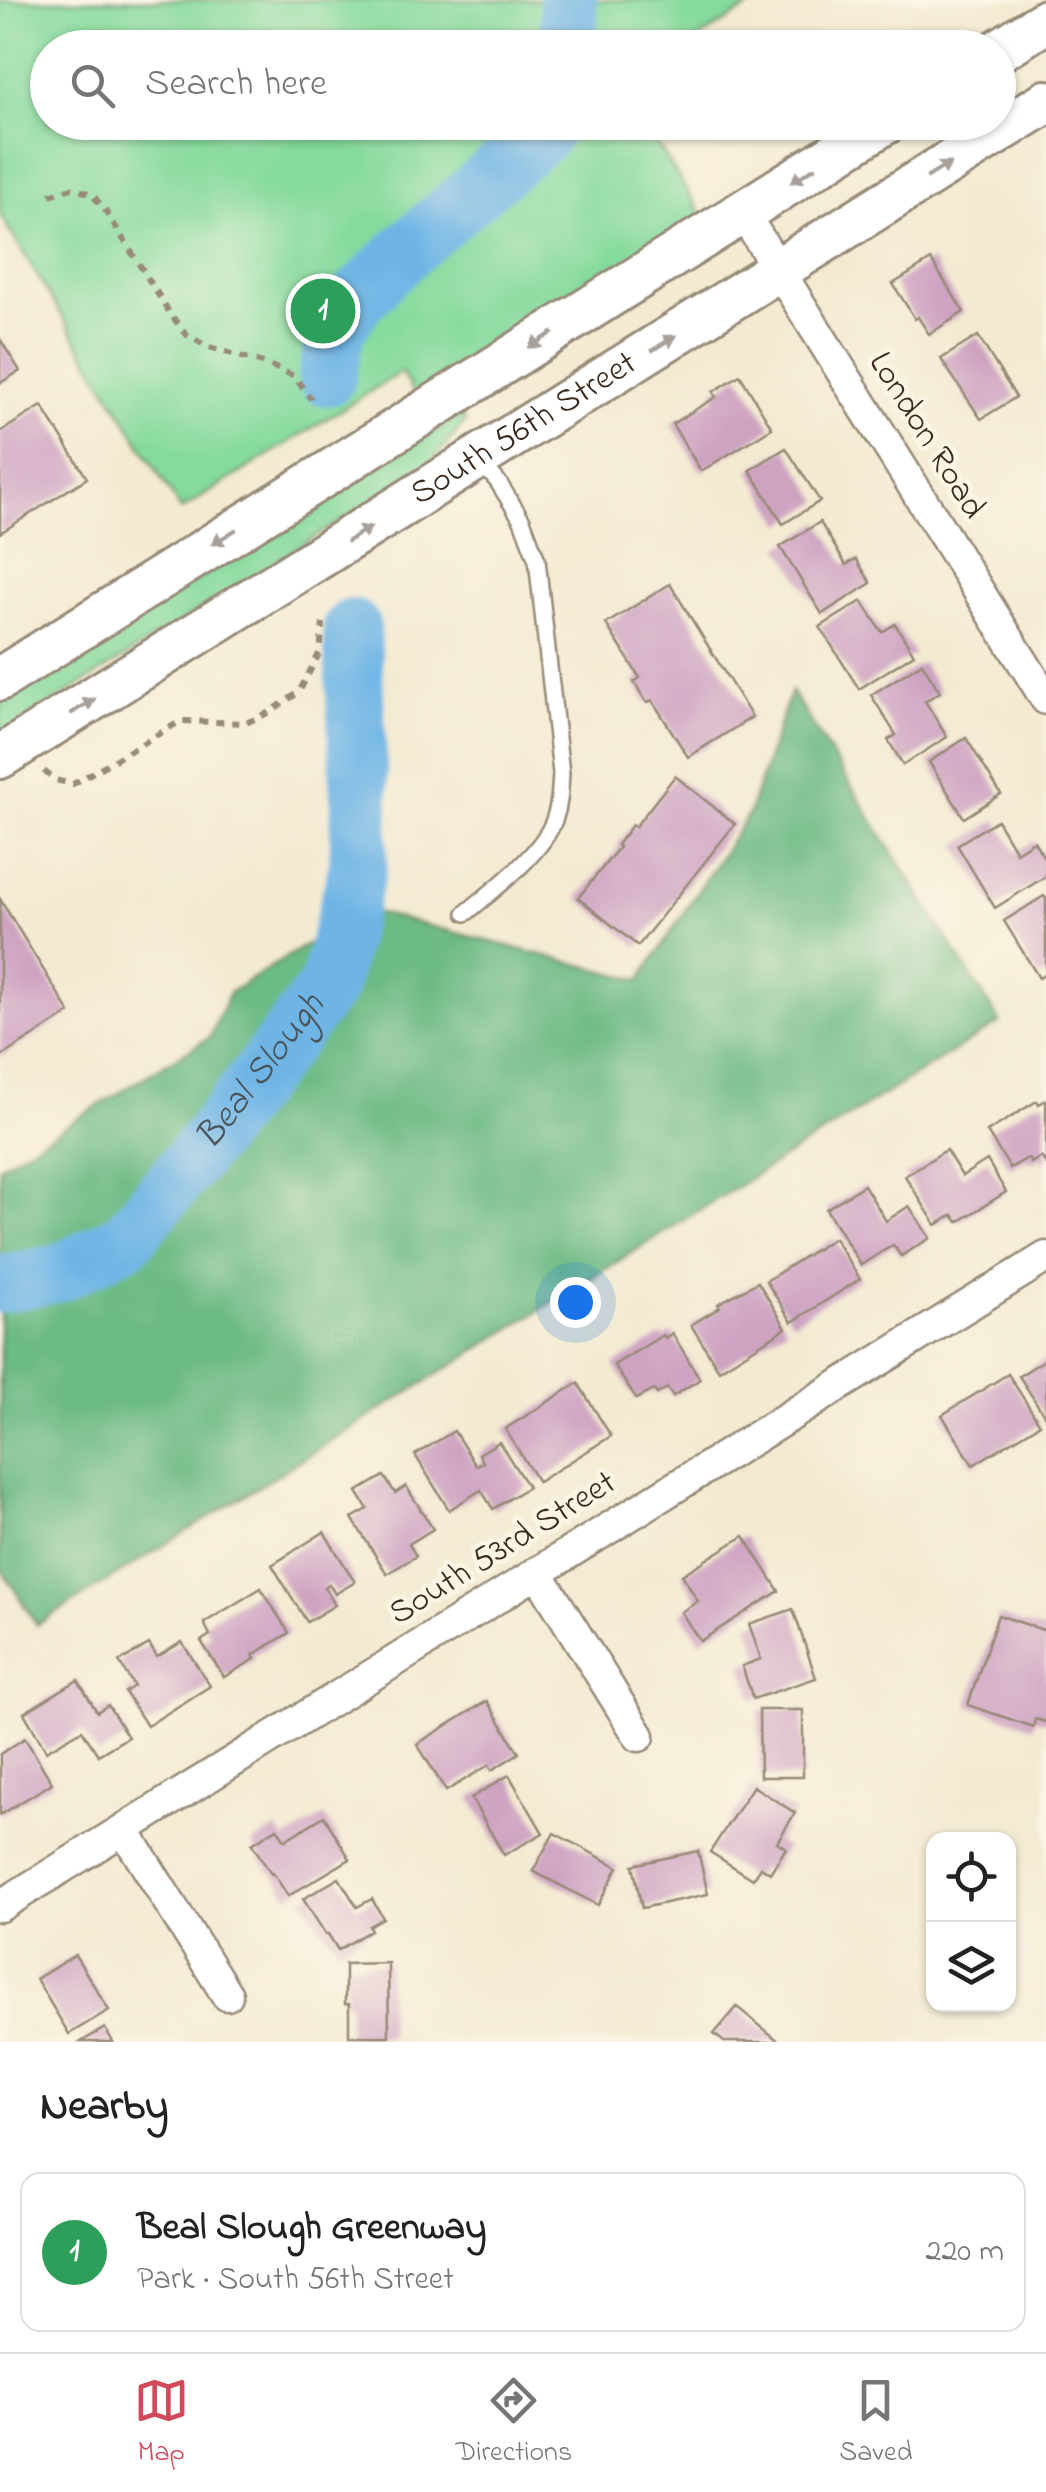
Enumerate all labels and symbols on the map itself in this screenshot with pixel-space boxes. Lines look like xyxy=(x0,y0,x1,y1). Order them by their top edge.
one-way arrow xyxy=(925,162,953,179)
one-way arrow xyxy=(789,165,817,183)
pin: 1 xyxy=(290,274,356,348)
one-way arrow xyxy=(527,330,555,348)
one-way arrow xyxy=(650,334,677,352)
street label: South 56th Street xyxy=(401,339,647,519)
street label: London Road xyxy=(854,343,998,529)
one-way arrow xyxy=(345,525,372,543)
one-way arrow xyxy=(211,527,238,546)
one-way arrow xyxy=(69,697,97,715)
water label: Beal Slough xyxy=(183,981,341,1163)
your location xyxy=(550,1277,601,1328)
street label: South 53rd Street xyxy=(379,1458,627,1639)

